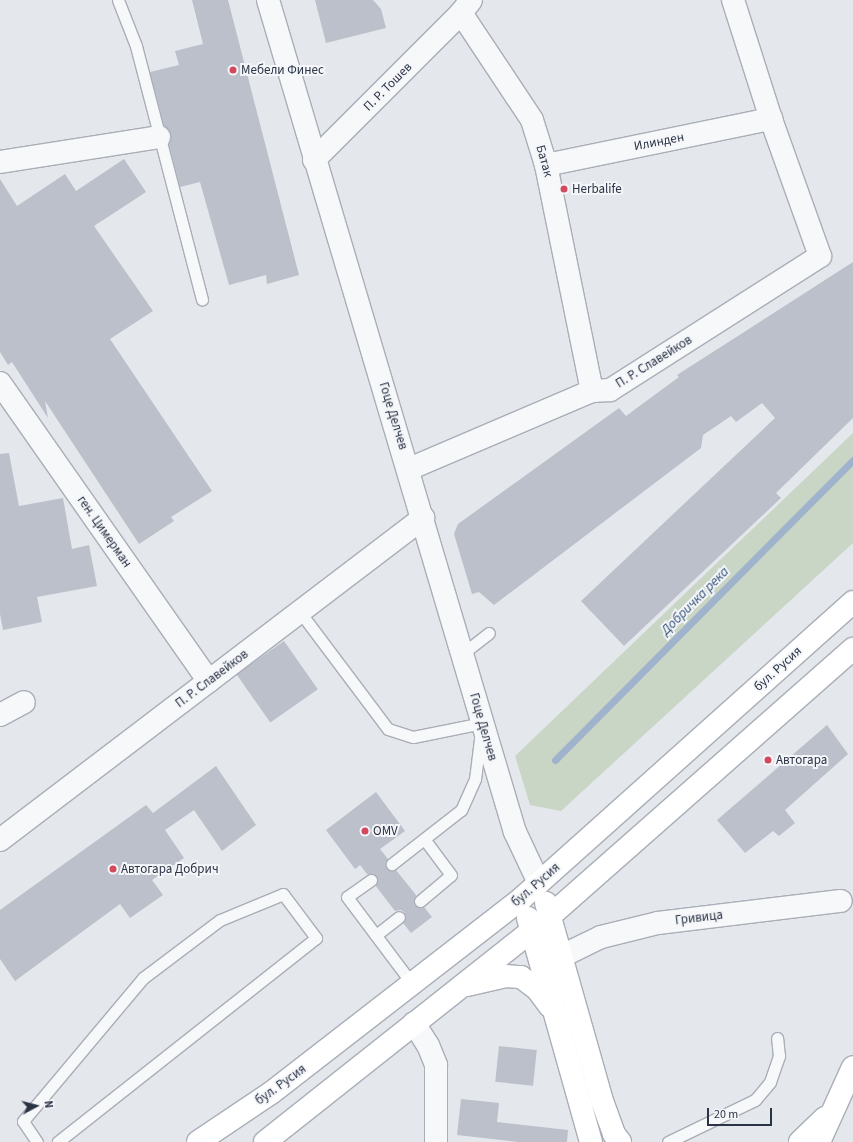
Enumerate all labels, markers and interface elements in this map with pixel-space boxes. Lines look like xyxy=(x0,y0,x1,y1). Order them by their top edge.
street label: П. Р. Тошев xyxy=(361,60,415,114)
place label: Мебели Финес xyxy=(241,62,324,78)
marker: Мебели Финес xyxy=(228,65,238,75)
street label: Илинден xyxy=(633,129,685,155)
street label: Батак xyxy=(532,143,556,179)
place label: Herbalife xyxy=(572,181,622,197)
marker: Herbalife xyxy=(559,184,569,194)
street label: П. Р. Славейков xyxy=(613,332,695,392)
street label: Гоце Делчев xyxy=(375,380,411,452)
street label: ген. Цимерман xyxy=(73,493,135,571)
water label: Добричка река xyxy=(657,563,733,639)
street label: бул. Русия xyxy=(751,643,805,695)
street label: П. Р. Славейков xyxy=(173,647,251,711)
street label: Гоце Делчев xyxy=(466,691,500,763)
place label: Aвтогара xyxy=(776,752,827,768)
marker: Aвтогара xyxy=(763,755,773,765)
place label: OMV xyxy=(373,823,398,839)
marker: OMV xyxy=(360,826,370,836)
street label: бул. Русия xyxy=(509,860,563,910)
place label: Автогара Добрич xyxy=(121,861,219,877)
marker: Автогара Добрич xyxy=(108,864,118,874)
street label: Гривица xyxy=(674,907,724,929)
street label: бул. Русия xyxy=(253,1061,309,1109)
north arrow xyxy=(16,1086,56,1126)
text: N xyxy=(41,1100,56,1109)
scale bar xyxy=(709,1100,774,1126)
text: 20 m xyxy=(714,1106,738,1123)

